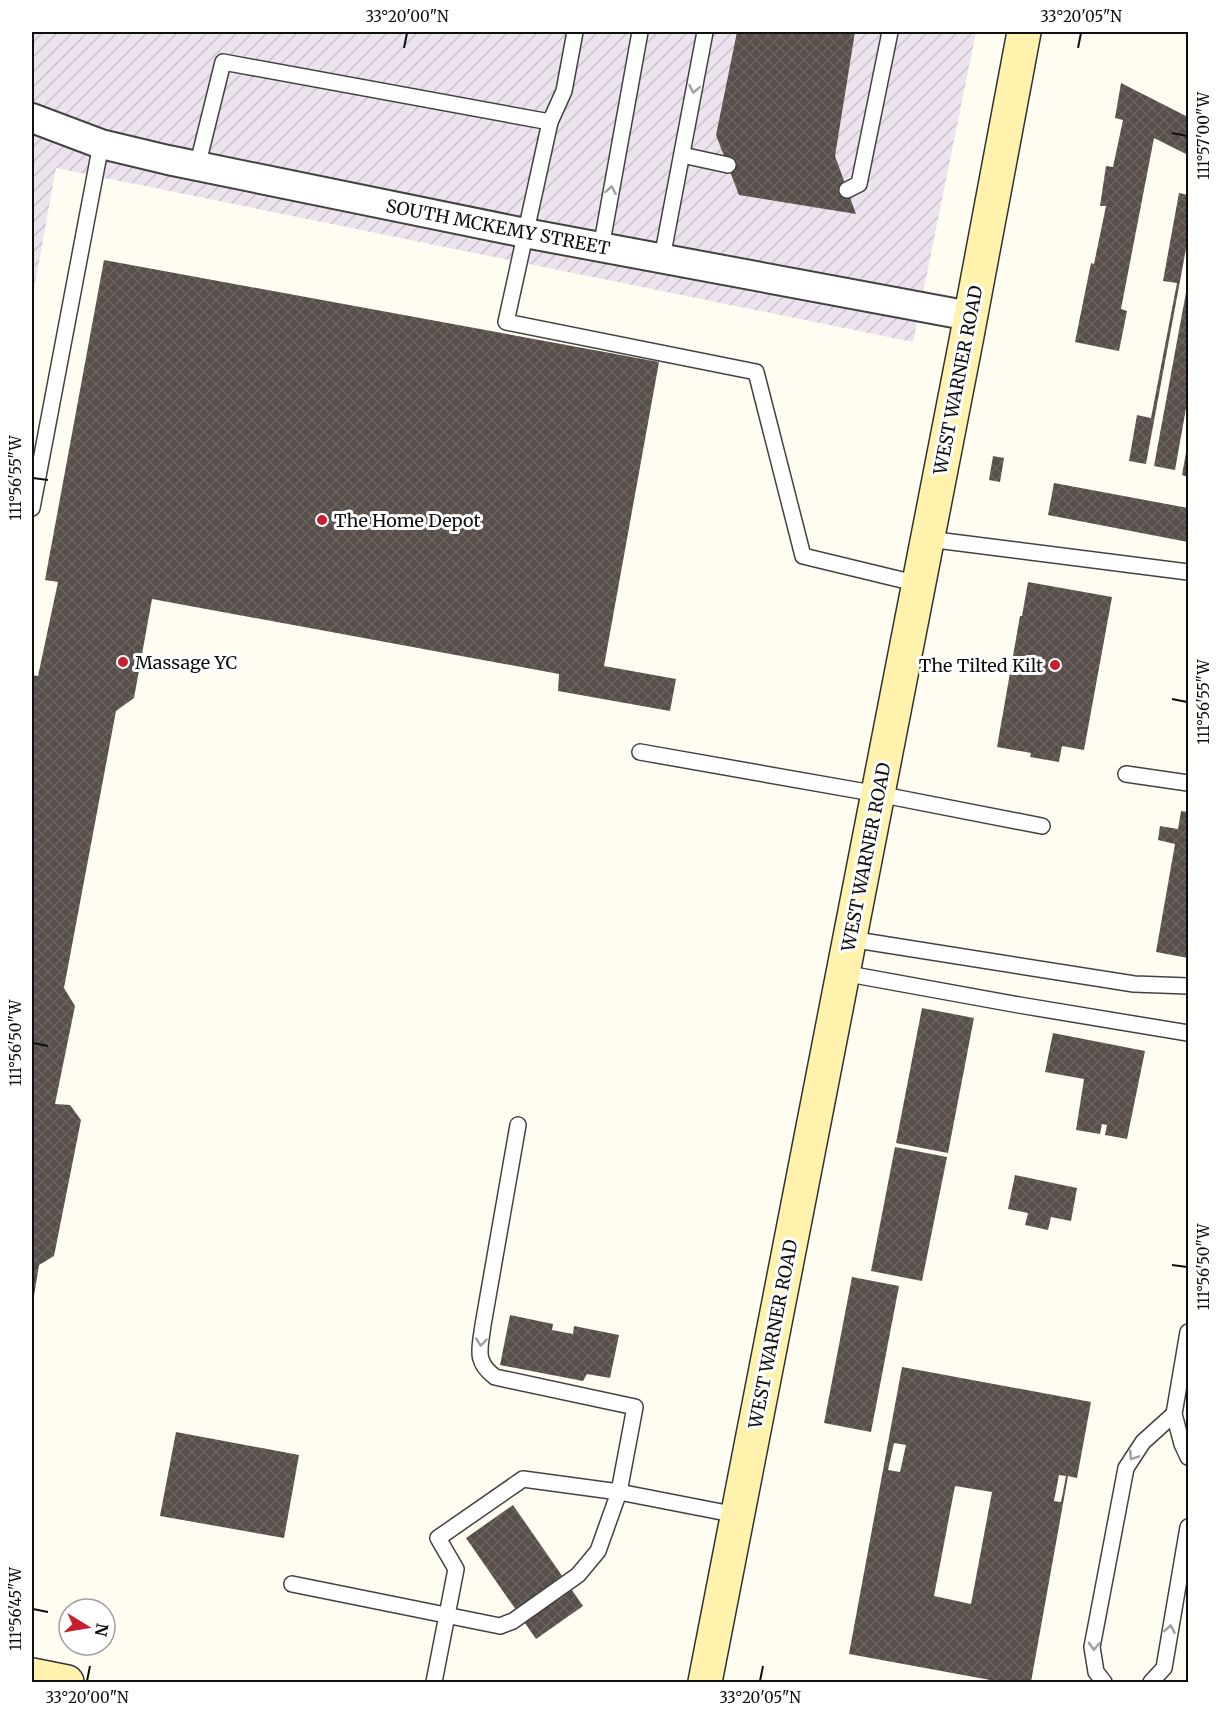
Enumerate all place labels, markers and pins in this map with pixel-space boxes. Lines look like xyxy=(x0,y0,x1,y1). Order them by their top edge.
place label: The Home Depot xyxy=(334,509,481,532)
marker: The Home Depot xyxy=(315,513,329,527)
place label: Massage YC xyxy=(135,651,238,674)
place label: The Tilted Kilt xyxy=(919,654,1043,677)
marker: Massage YC xyxy=(116,655,130,669)
marker: The Tilted Kilt xyxy=(1048,658,1062,672)

